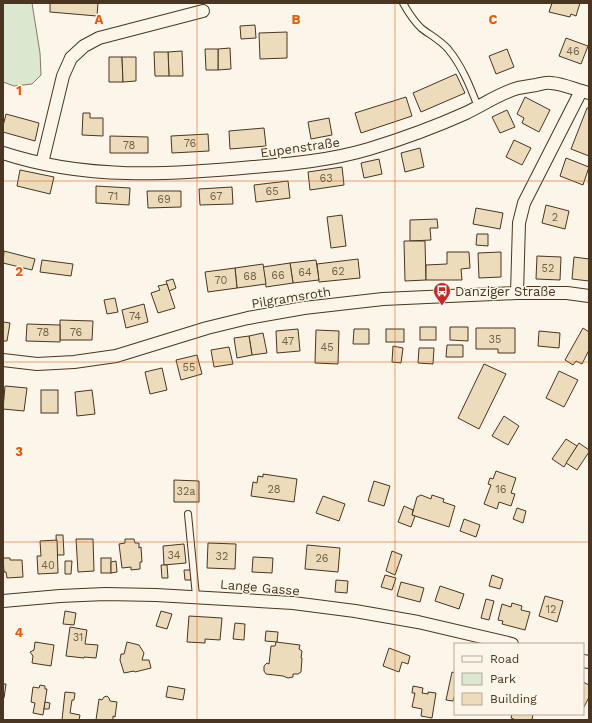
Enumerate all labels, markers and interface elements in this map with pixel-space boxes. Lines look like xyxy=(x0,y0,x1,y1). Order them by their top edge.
text: A xyxy=(95,12,104,27)
text: B xyxy=(292,12,301,27)
text: C xyxy=(489,12,498,27)
house number: 46 xyxy=(566,45,580,58)
text: 1 xyxy=(16,83,22,98)
street label: Eupenstraße xyxy=(259,134,341,160)
house number: 76 xyxy=(184,137,197,150)
house number: 78 xyxy=(123,139,136,152)
house number: 63 xyxy=(319,172,333,185)
house number: 65 xyxy=(265,185,279,198)
house number: 71 xyxy=(108,190,118,203)
house number: 67 xyxy=(210,190,222,203)
house number: 69 xyxy=(157,193,171,206)
house number: 2 xyxy=(552,211,558,224)
house number: 52 xyxy=(542,262,554,275)
text: 2 xyxy=(15,264,23,279)
house number: 62 xyxy=(331,265,345,278)
house number: 64 xyxy=(298,266,312,279)
house number: 66 xyxy=(271,269,285,282)
house number: 68 xyxy=(243,270,257,283)
house number: 70 xyxy=(215,274,228,287)
bus stop icon: Danziger Straße xyxy=(432,281,452,306)
street label: Pilgramsroth xyxy=(250,284,332,311)
place label: Danziger Straße xyxy=(455,284,556,299)
house number: 74 xyxy=(129,310,141,323)
house number: 78 xyxy=(37,326,50,339)
house number: 76 xyxy=(70,326,83,339)
house number: 35 xyxy=(489,333,501,346)
house number: 47 xyxy=(282,335,294,348)
house number: 45 xyxy=(320,341,334,354)
house number: 55 xyxy=(183,361,195,374)
text: 3 xyxy=(15,444,23,459)
house number: 28 xyxy=(267,483,281,496)
house number: 16 xyxy=(496,483,507,496)
house number: 32a xyxy=(176,485,196,498)
house number: 34 xyxy=(167,549,181,562)
house number: 32 xyxy=(216,550,228,563)
house number: 26 xyxy=(315,552,329,565)
house number: 40 xyxy=(41,559,55,572)
street label: Lange Gasse xyxy=(219,577,300,598)
house number: 12 xyxy=(546,603,556,616)
text: 4 xyxy=(15,625,24,640)
house number: 31 xyxy=(73,631,83,644)
legend xyxy=(454,643,584,715)
text: Road xyxy=(490,652,519,666)
text: Park xyxy=(490,672,516,686)
text: Building xyxy=(490,692,537,706)

